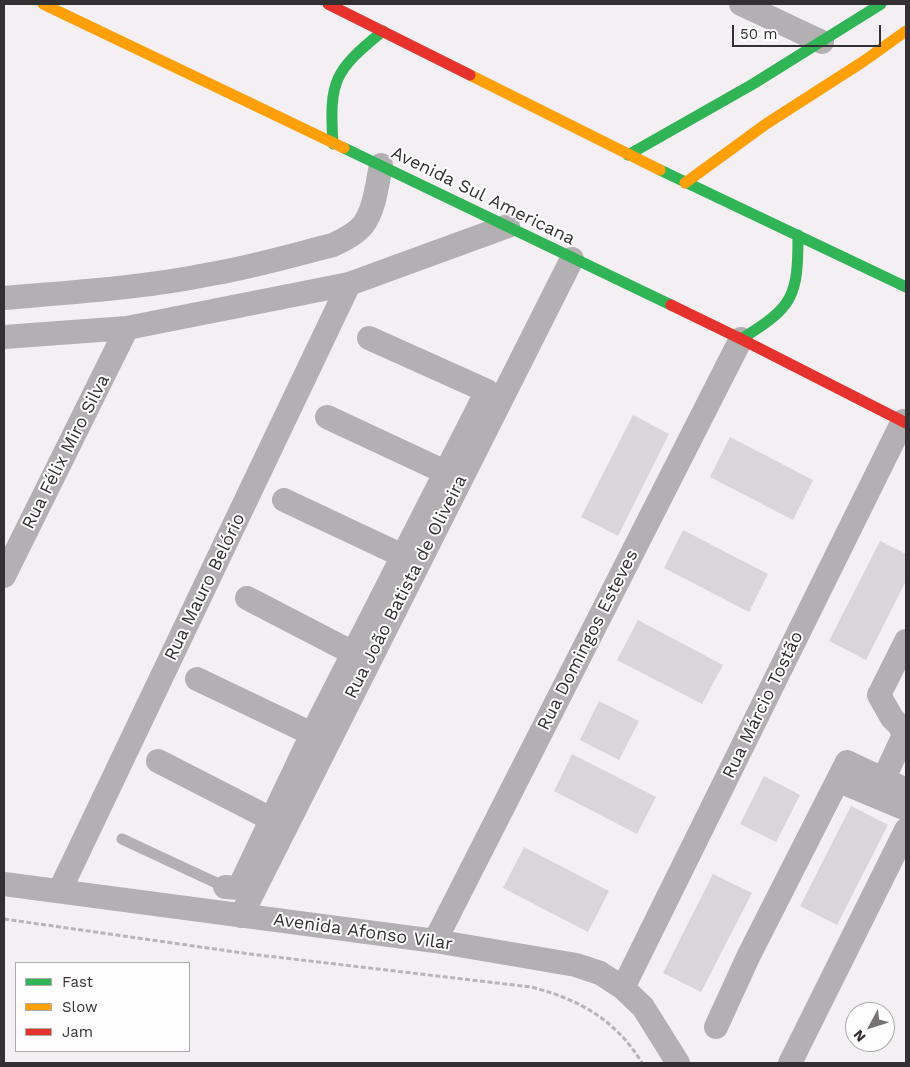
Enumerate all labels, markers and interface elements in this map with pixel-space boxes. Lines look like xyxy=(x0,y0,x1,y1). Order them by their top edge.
scale bar xyxy=(735,15,884,47)
text: 50 m xyxy=(740,25,777,43)
street label: Avenida Sul Americana xyxy=(388,142,578,250)
street label: Rua Félix Miro Silva xyxy=(18,371,114,533)
street label: Rua João Batista de Oliveira xyxy=(340,472,472,702)
street label: Rua Mauro Belório xyxy=(160,510,250,664)
street label: Rua Domingos Esteves xyxy=(533,546,643,734)
street label: Rua Márcio Tostão xyxy=(718,628,808,782)
street label: Avenida Afonso Vilar xyxy=(272,909,454,955)
legend xyxy=(15,962,190,1052)
text: Fast xyxy=(62,973,93,991)
text: Slow xyxy=(62,998,98,1016)
north arrow xyxy=(845,1002,895,1052)
text: Jam xyxy=(62,1023,93,1041)
text: N xyxy=(850,1027,869,1045)

